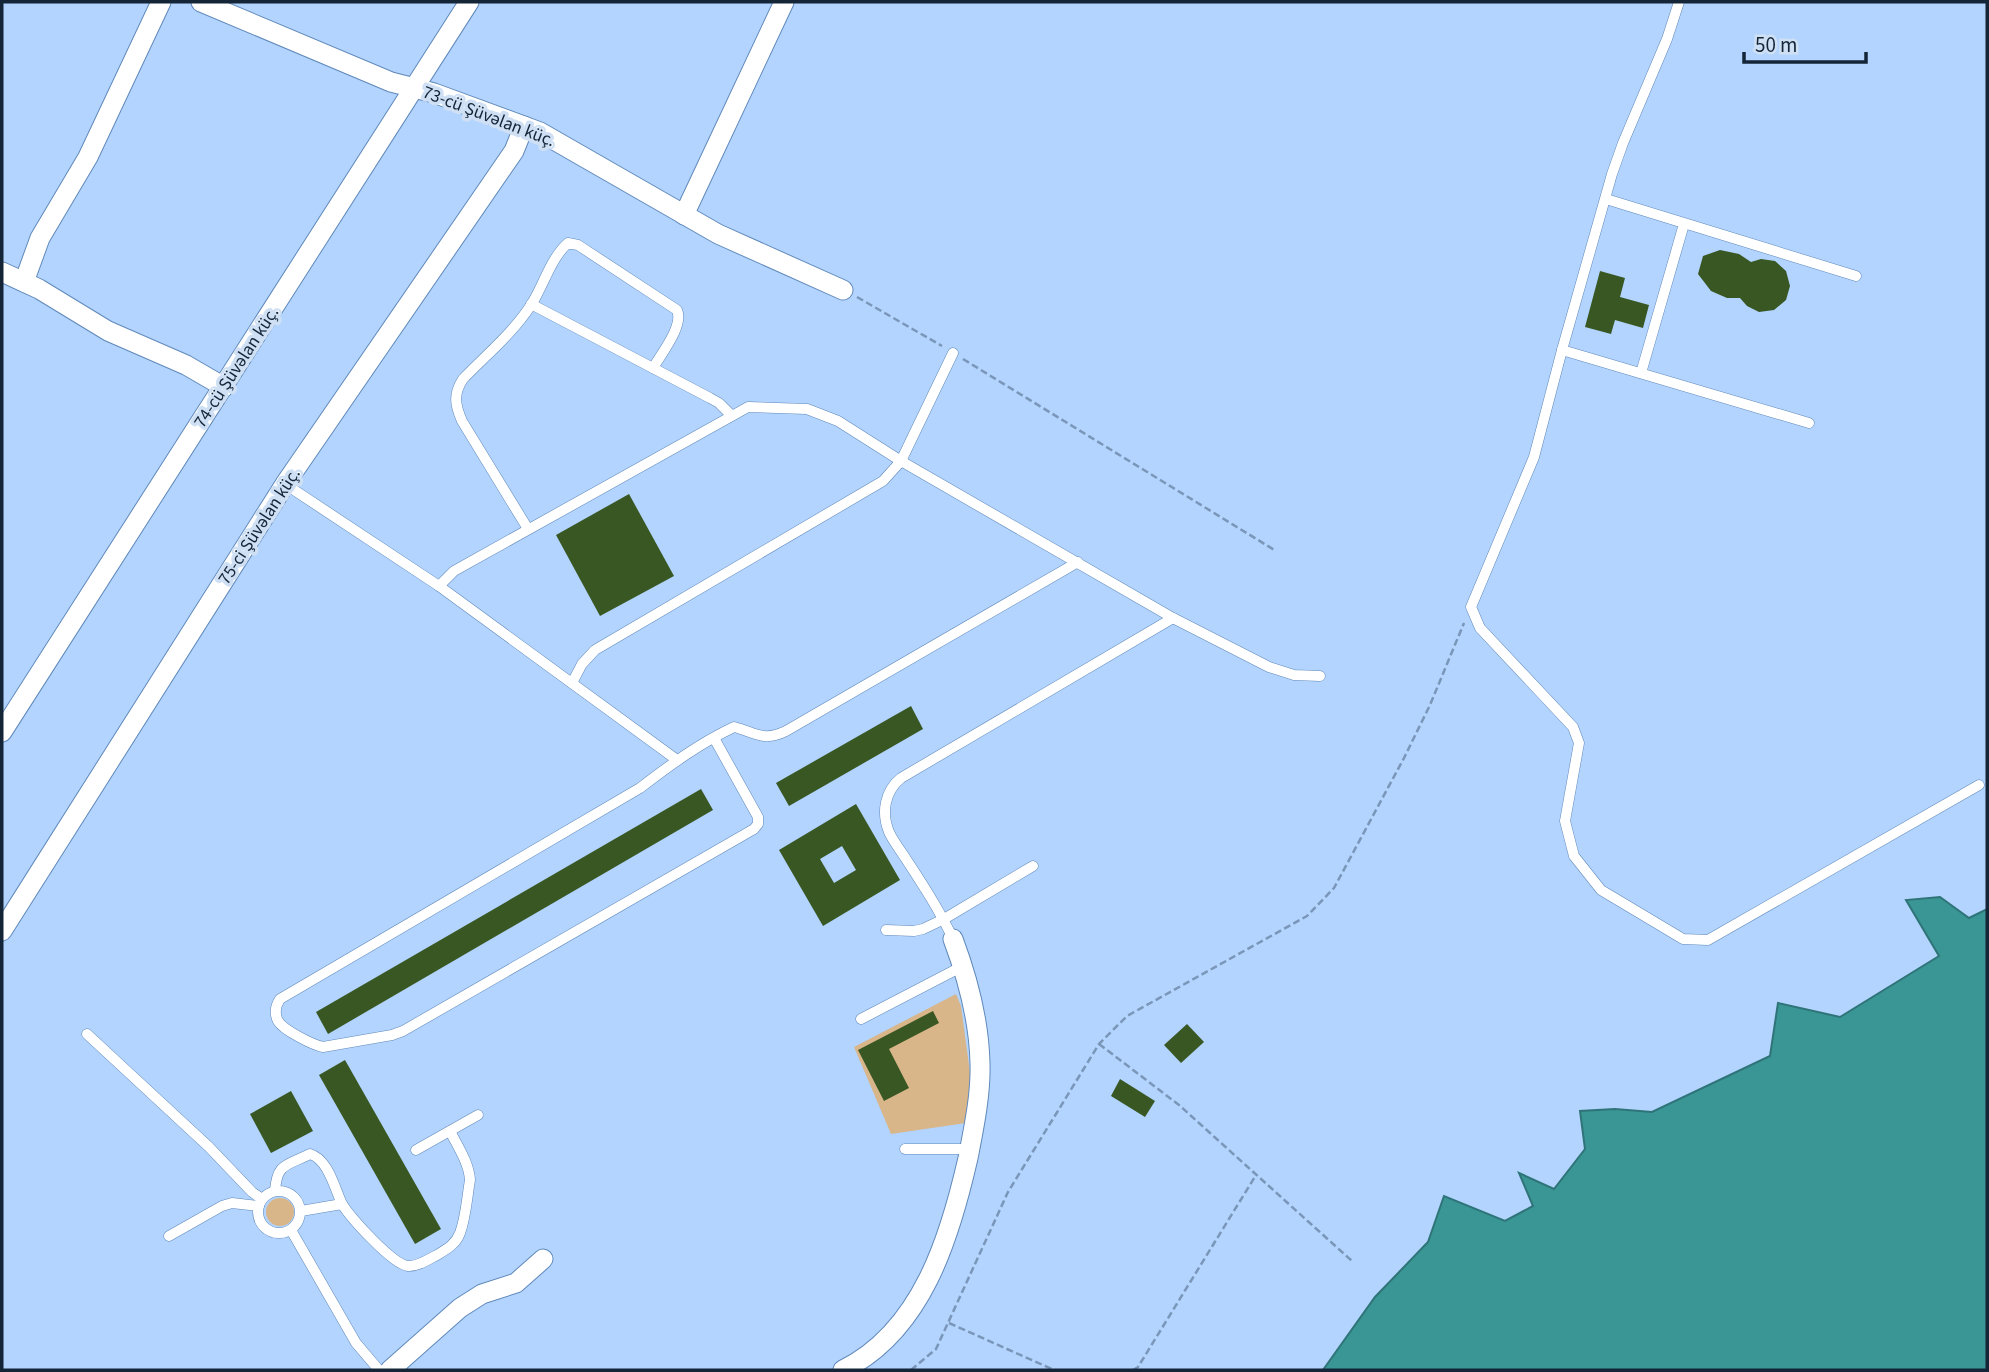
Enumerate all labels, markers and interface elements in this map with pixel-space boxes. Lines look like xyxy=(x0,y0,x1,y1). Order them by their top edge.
scale bar xyxy=(1744,21,1867,65)
text: 50 m xyxy=(1755,30,1797,60)
street label: 73-cü Şüvəlan küç. xyxy=(419,80,559,153)
street label: 74-cü Şüvəlan küç. xyxy=(188,302,285,433)
street label: 75-ci Şüvəlan küç. xyxy=(212,463,307,590)

